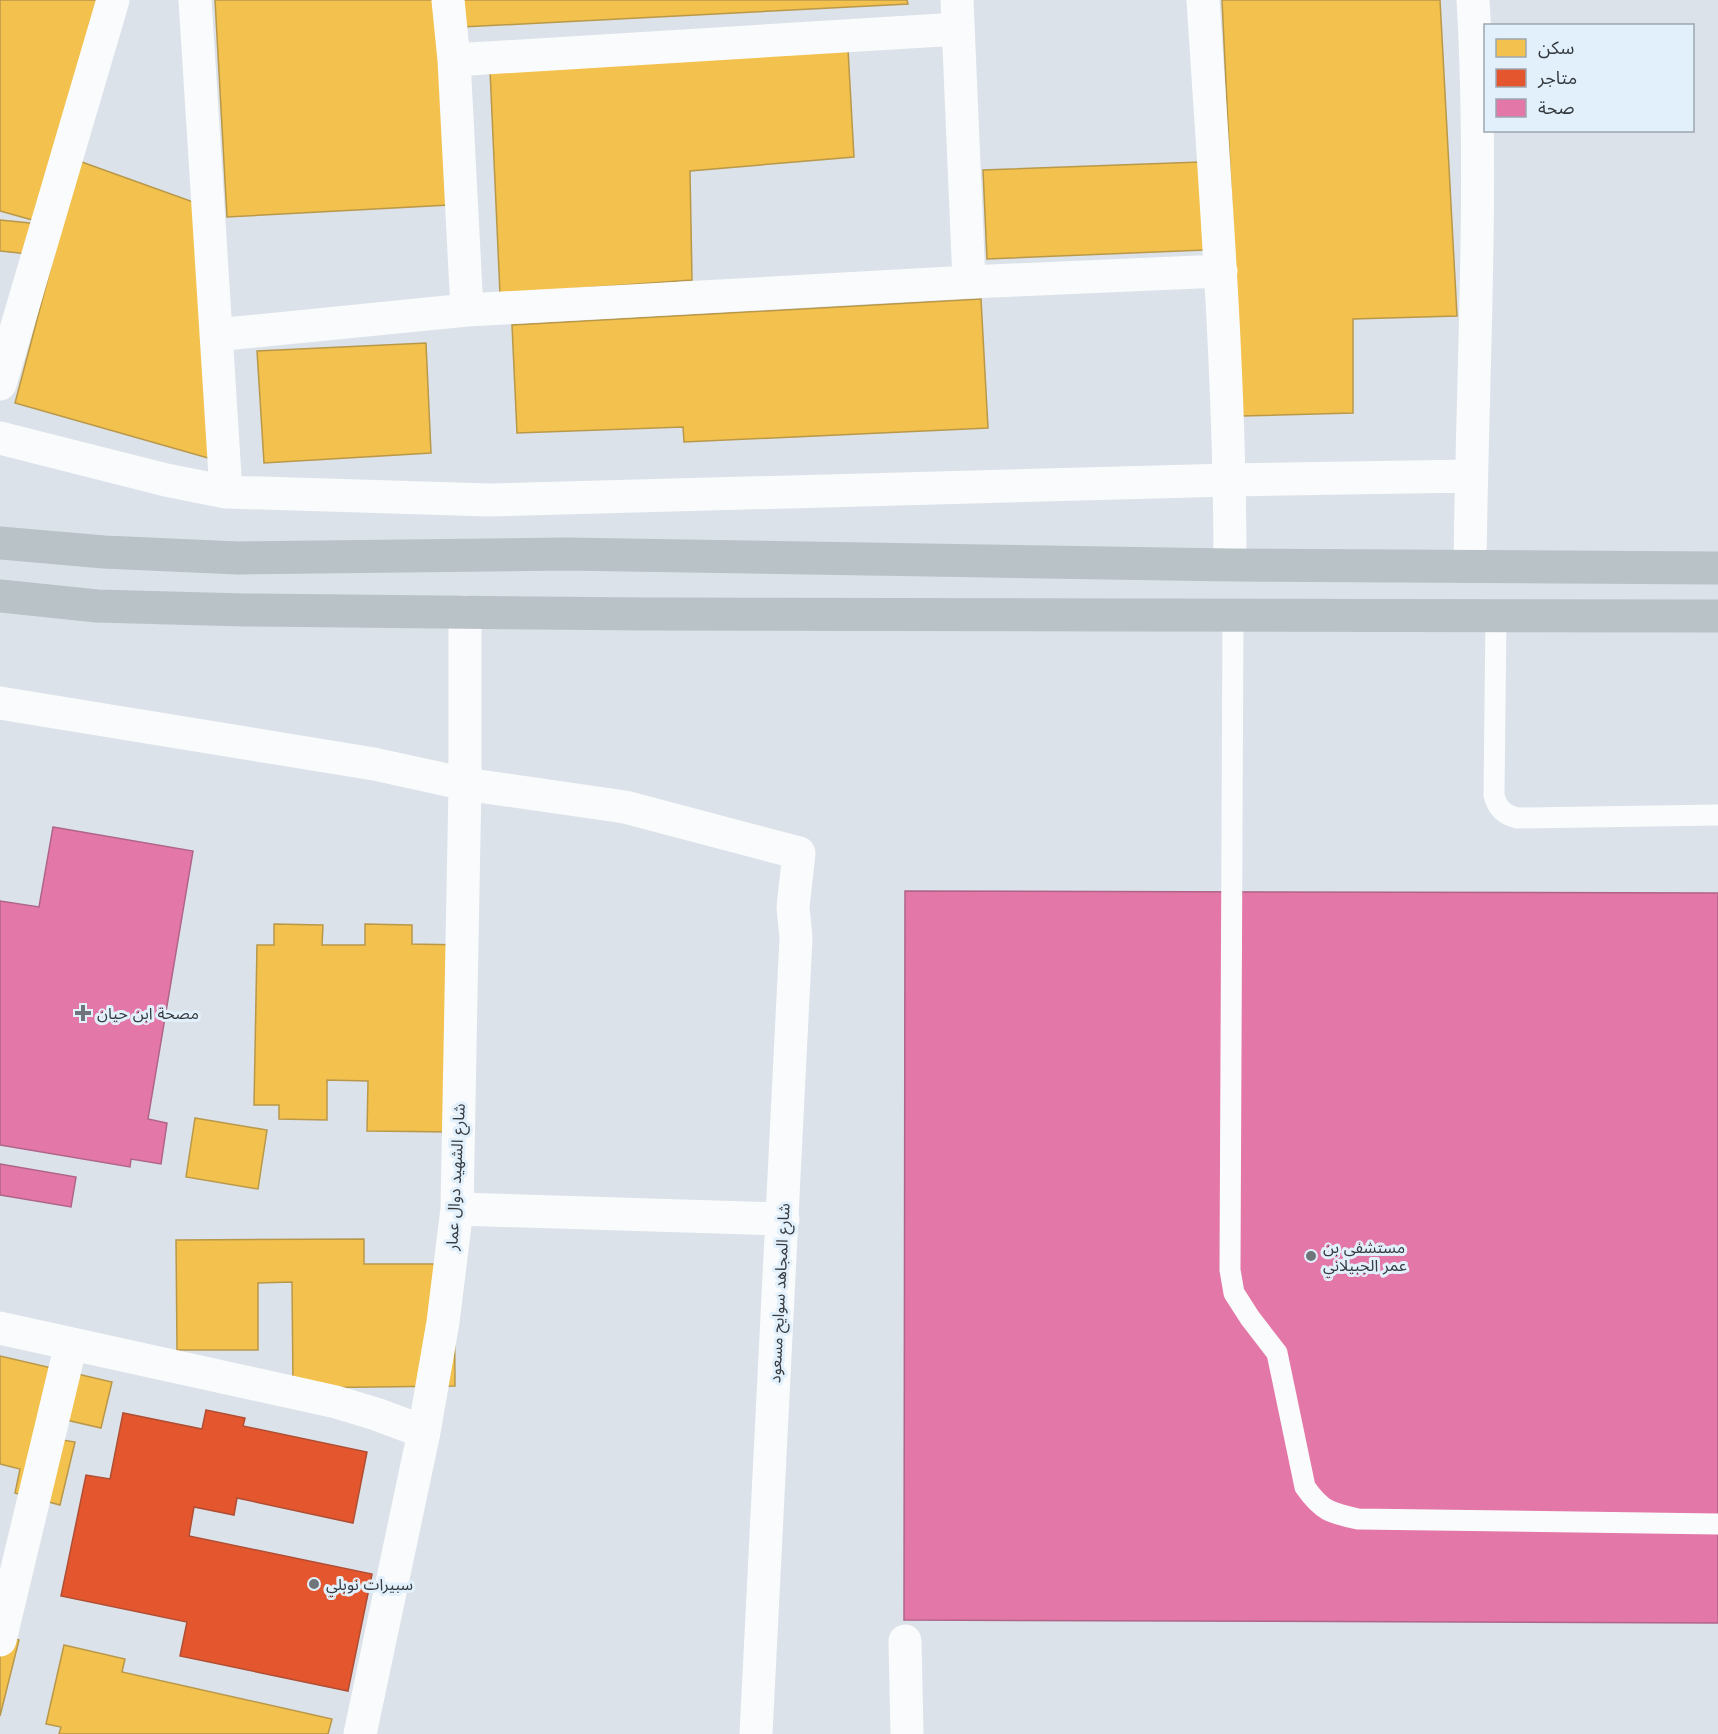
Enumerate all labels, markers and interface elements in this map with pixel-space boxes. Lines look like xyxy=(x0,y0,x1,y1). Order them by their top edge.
legend xyxy=(1484,24,1694,132)
text: سكن xyxy=(1538,35,1574,61)
text: متاجر xyxy=(1537,65,1577,91)
text: صحة xyxy=(1538,95,1574,121)
place label: مصحة ابن حيان xyxy=(97,1002,199,1025)
marker: مصحة ابن حيان xyxy=(74,1004,92,1022)
street label: شارع الشهيد دوال عمار xyxy=(440,1103,472,1252)
street label: شارع المجاهد سوايح مسعود xyxy=(763,1203,797,1384)
place label: مستشفى بن عمر الجبيلاني xyxy=(1323,1236,1407,1278)
marker: مستشفى بن عمر الجبيلاني xyxy=(1304,1249,1318,1263)
place label: سبيرات نوبلي xyxy=(326,1573,413,1597)
marker: سبيرات نوبلي xyxy=(307,1577,321,1591)

